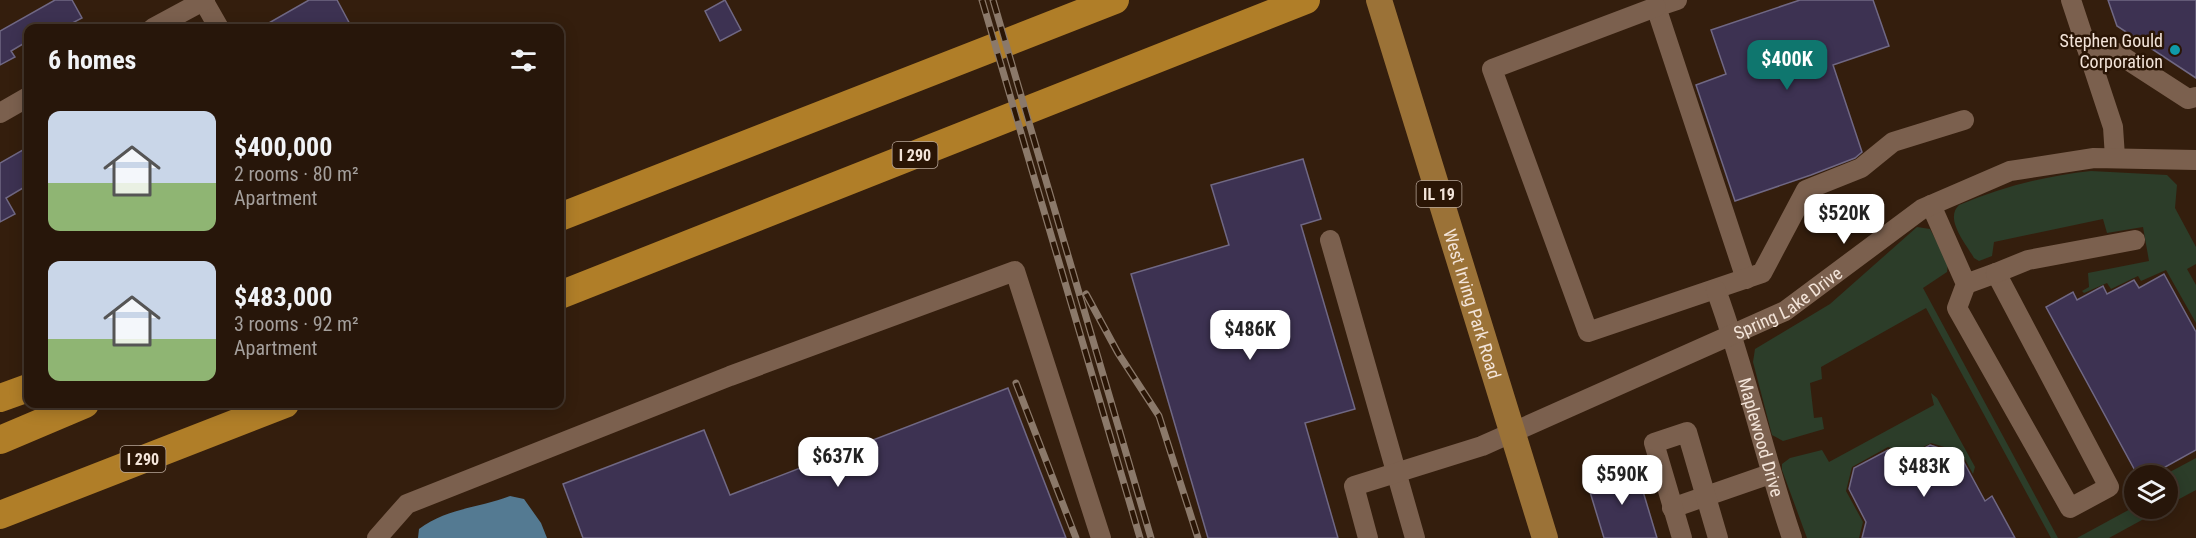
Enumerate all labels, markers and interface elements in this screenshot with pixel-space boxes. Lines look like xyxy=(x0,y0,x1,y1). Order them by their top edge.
place label: Stephen Gould Corporation xyxy=(2060,30,2163,72)
pin: $400K xyxy=(1745,40,1829,91)
marker: Stephen Gould Corporation xyxy=(2168,43,2182,57)
icon: filters xyxy=(507,44,540,77)
text: 6 homes xyxy=(48,45,136,75)
text: $400K xyxy=(1761,47,1813,71)
text: $400,000 xyxy=(234,132,332,162)
icon: home xyxy=(96,135,168,207)
road number: I 290 xyxy=(892,142,938,168)
text: 2 rooms · 80 m² xyxy=(234,162,359,186)
road number: IL 19 xyxy=(1416,181,1462,207)
text: Apartment xyxy=(234,186,318,210)
pin: $520K xyxy=(1802,194,1886,245)
text: $520K xyxy=(1818,201,1870,225)
street label: West Irving Park Road xyxy=(1440,226,1506,381)
street label: Spring Lake Drive xyxy=(1730,262,1846,343)
text: $483,000 xyxy=(234,282,332,312)
icon: home xyxy=(96,285,168,357)
pin: $486K xyxy=(1208,310,1292,361)
text: 3 rooms · 92 m² xyxy=(234,312,359,336)
text: $486K xyxy=(1224,317,1276,341)
text: Apartment xyxy=(234,336,318,360)
street label: Maplewood Drive xyxy=(1735,375,1789,499)
pin: $637K xyxy=(796,437,880,488)
text: $637K xyxy=(812,444,864,468)
road number: I 290 xyxy=(120,446,166,472)
pin: $483K xyxy=(1882,447,1966,498)
text: $483K xyxy=(1898,454,1950,478)
pin: $590K xyxy=(1580,455,1664,506)
text: $590K xyxy=(1596,462,1648,486)
map controls xyxy=(2124,465,2178,519)
button: layers xyxy=(2124,465,2178,519)

